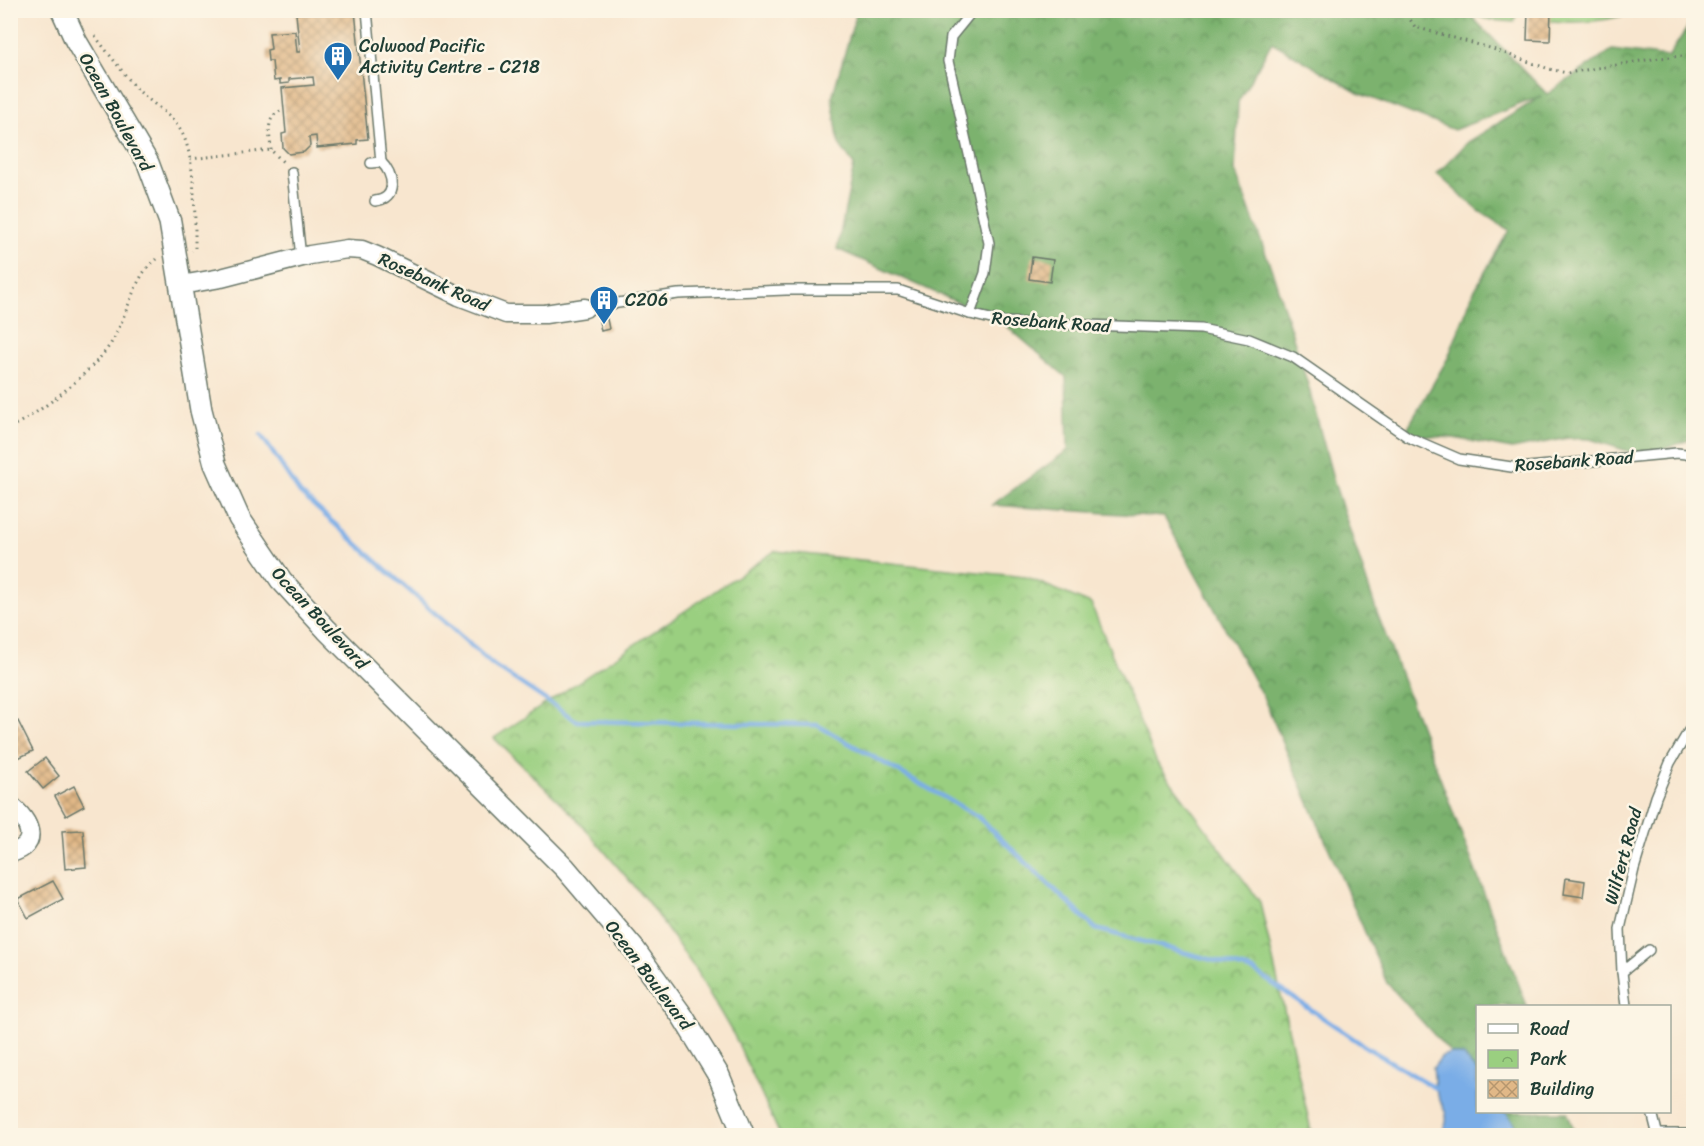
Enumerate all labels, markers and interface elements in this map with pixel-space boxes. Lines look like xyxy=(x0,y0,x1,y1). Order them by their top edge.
place label: Colwood Pacific Activity Centre - C218 xyxy=(358,30,540,83)
building icon: Colwood Pacific Activity Centre - C218 xyxy=(322,40,354,82)
street label: Ocean Boulevard xyxy=(70,47,163,179)
street label: Rosebank Road xyxy=(373,243,496,321)
building icon: C206 xyxy=(588,284,620,326)
place label: C206 xyxy=(625,284,668,316)
street label: Rosebank Road xyxy=(991,302,1113,342)
street label: Rosebank Road xyxy=(1514,441,1636,481)
street label: Ocean Boulevard xyxy=(263,559,378,678)
street label: Wilfert Road xyxy=(1595,802,1652,908)
street label: Ocean Boulevard xyxy=(597,913,702,1039)
legend xyxy=(1476,1005,1671,1113)
text: Road xyxy=(1530,1013,1570,1045)
text: Park xyxy=(1530,1043,1567,1075)
text: Building xyxy=(1530,1073,1594,1105)

